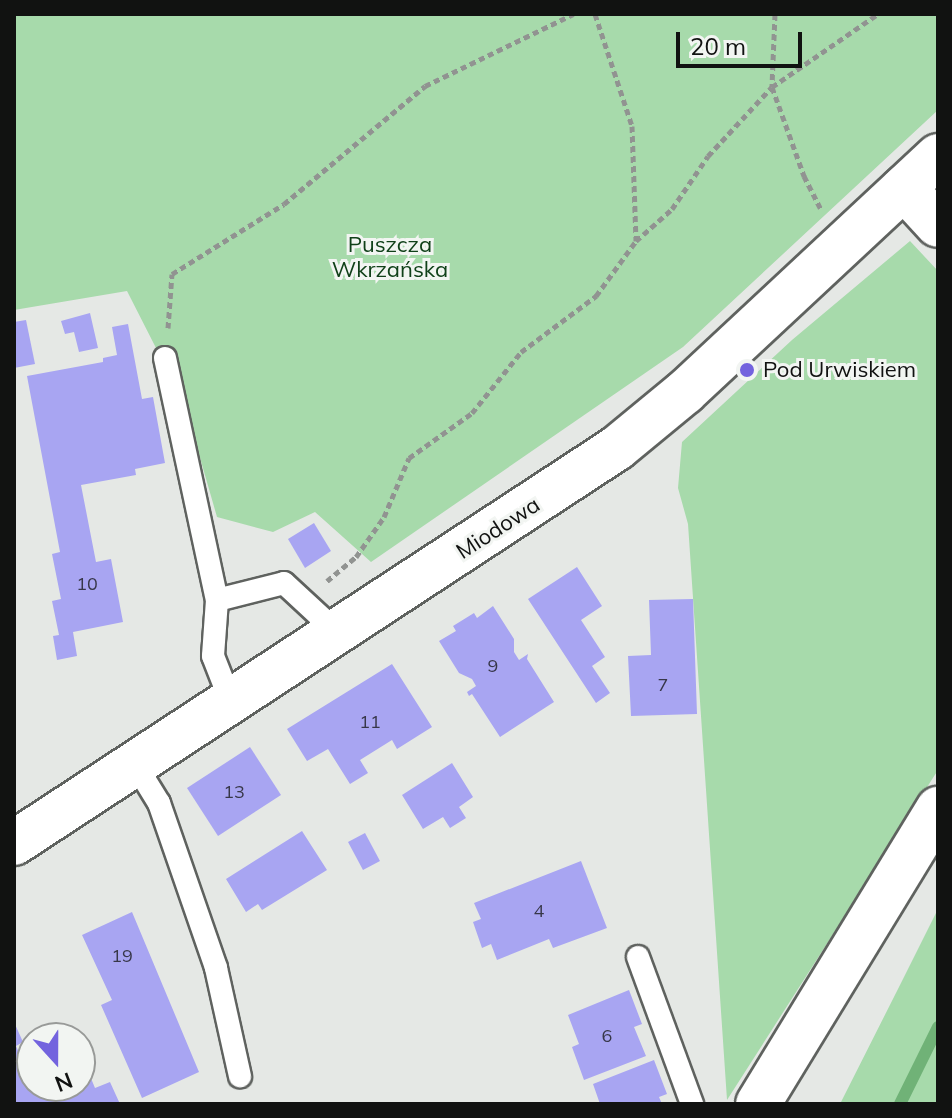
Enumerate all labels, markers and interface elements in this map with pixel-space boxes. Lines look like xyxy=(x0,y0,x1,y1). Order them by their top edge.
scale bar xyxy=(680,16,806,66)
text: 20 m xyxy=(690,31,746,61)
park label: Puszcza Wkrzańska xyxy=(332,231,448,282)
place label: Pod Urwiskiem xyxy=(763,357,916,383)
marker: Pod Urwiskiem xyxy=(738,361,756,379)
street label: Miodowa xyxy=(451,491,545,565)
house number: 10 xyxy=(76,573,98,595)
house number: 9 xyxy=(488,655,498,677)
house number: 7 xyxy=(658,674,668,696)
house number: 11 xyxy=(359,711,381,733)
house number: 13 xyxy=(223,781,245,803)
house number: 4 xyxy=(534,900,544,922)
house number: 19 xyxy=(111,945,133,967)
north arrow xyxy=(16,1022,96,1102)
house number: 6 xyxy=(602,1025,612,1047)
text: N xyxy=(51,1066,77,1099)

